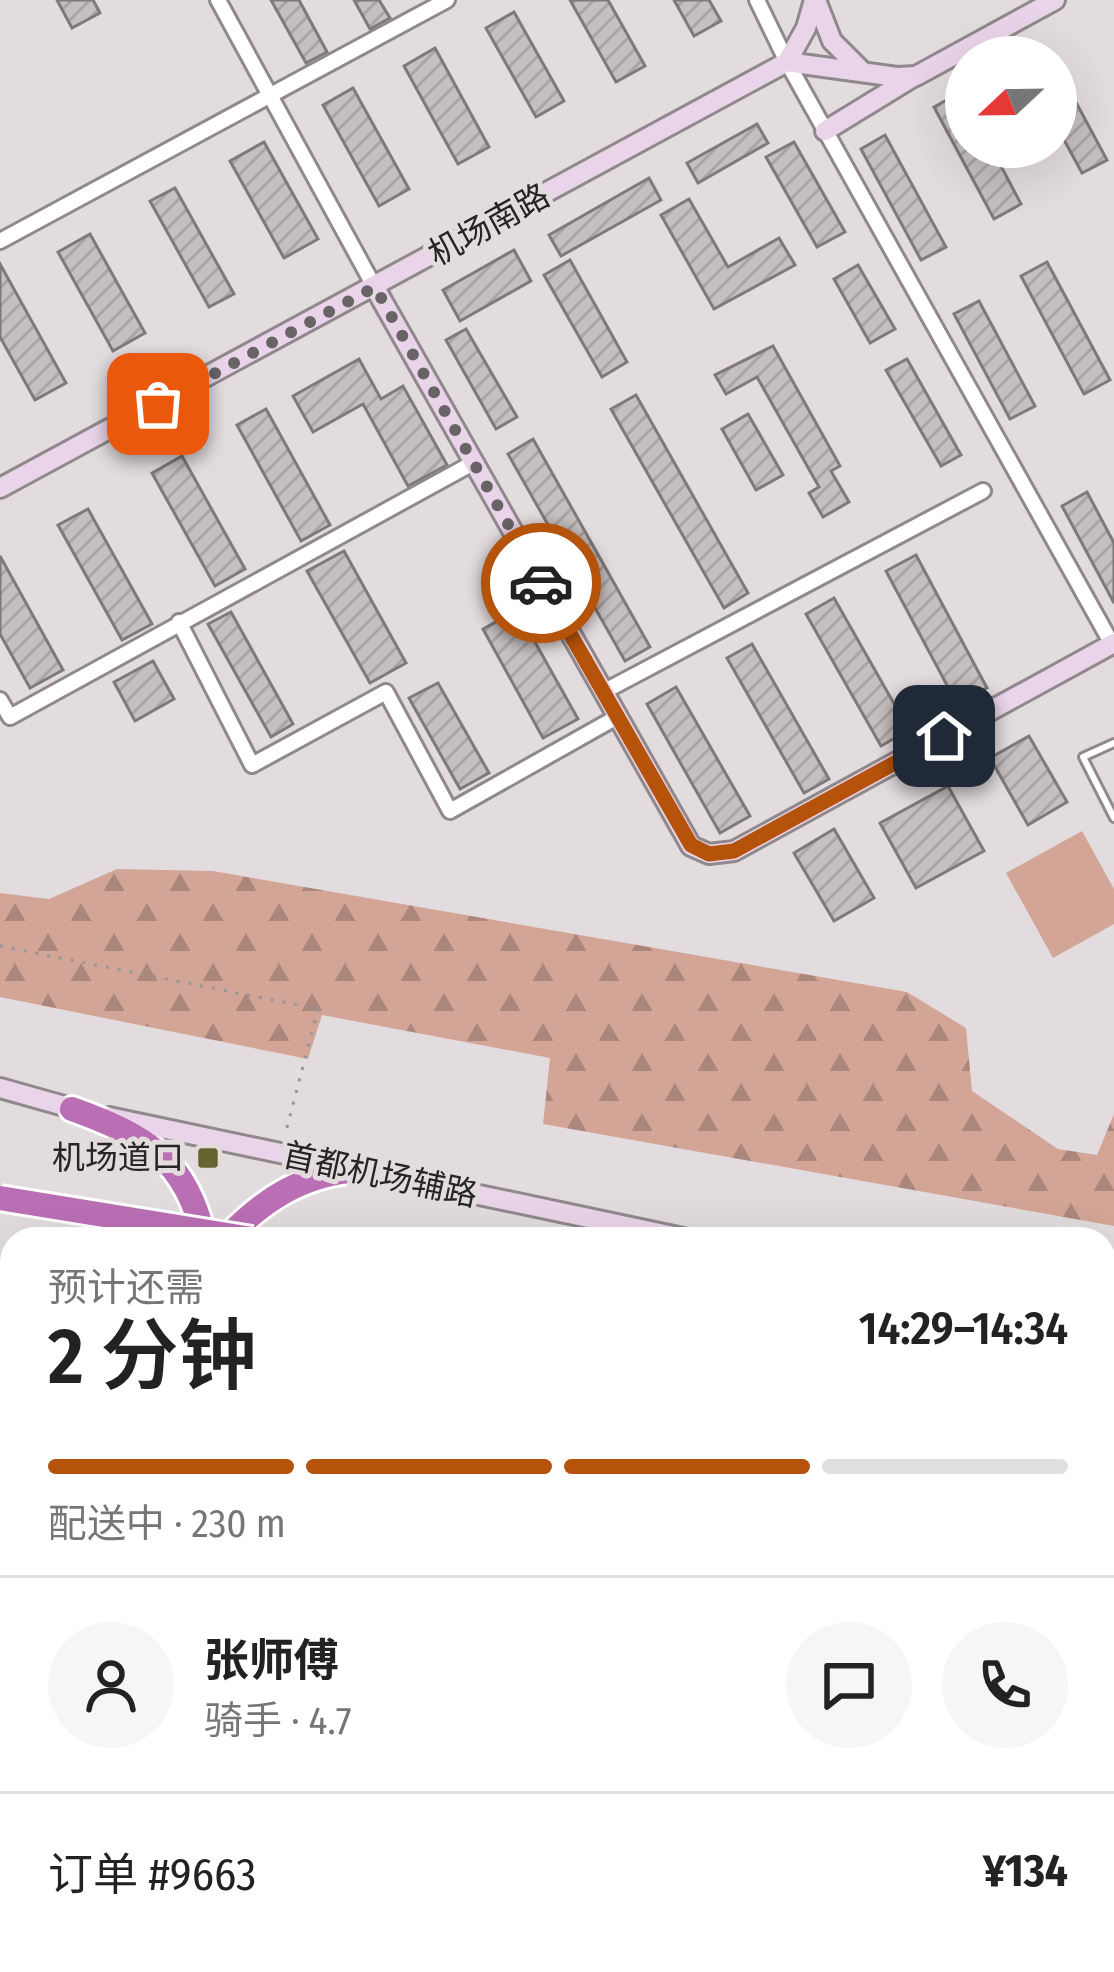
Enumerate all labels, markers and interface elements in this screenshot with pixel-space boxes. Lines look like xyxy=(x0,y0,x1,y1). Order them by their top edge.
north arrow xyxy=(945,36,1077,168)
map controls xyxy=(945,36,1077,168)
street label: 机场南路 xyxy=(422,176,556,274)
pin xyxy=(107,353,209,455)
icon: bag xyxy=(125,371,191,437)
courier xyxy=(481,523,601,643)
icon: car xyxy=(508,550,574,616)
pin xyxy=(893,685,995,787)
icon: home xyxy=(911,703,977,769)
street label: 首都机场辅路 xyxy=(279,1135,481,1215)
place label: 机场道口 xyxy=(52,1138,184,1178)
marker: 机场道口 xyxy=(195,1145,221,1171)
text: 预计还需 xyxy=(48,1265,204,1311)
text: 14:29–14:34 xyxy=(859,1302,1068,1356)
text: 2 分钟 xyxy=(48,1310,257,1404)
text: 配送中 · 230 m xyxy=(48,1501,286,1547)
button: person xyxy=(48,1622,174,1748)
button: chat xyxy=(786,1622,912,1748)
button: phone xyxy=(942,1622,1068,1748)
text: 张师傅 xyxy=(204,1634,339,1688)
text: 骑手 · 4.7 xyxy=(204,1698,352,1744)
text: ¥134 xyxy=(983,1844,1068,1898)
text: 订单 #9663 xyxy=(48,1848,256,1902)

